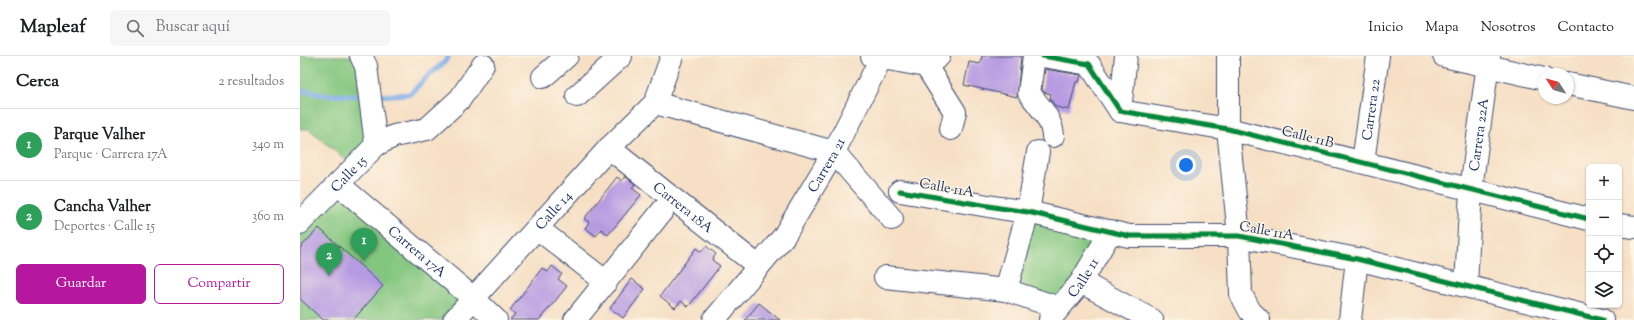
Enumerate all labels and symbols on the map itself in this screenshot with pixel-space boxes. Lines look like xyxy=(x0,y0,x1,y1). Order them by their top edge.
north arrow xyxy=(1538,68,1574,104)
street label: Carrera 22 xyxy=(1358,77,1387,142)
street label: Carrera 22A xyxy=(1465,96,1495,173)
street label: Calle 11B xyxy=(1279,122,1336,154)
street label: Carrera 21 xyxy=(804,135,852,197)
street label: Calle 15 xyxy=(327,152,372,198)
your location xyxy=(1176,155,1196,175)
street label: Calle 11A xyxy=(918,174,976,204)
street label: Carrera 18A xyxy=(648,178,717,239)
street label: Calle 14 xyxy=(532,187,578,235)
street label: Calle 11A xyxy=(1238,217,1296,247)
street label: Carrera 17A xyxy=(382,222,450,284)
pin: 1 xyxy=(351,228,377,261)
pin: 2 xyxy=(316,243,342,276)
street label: Calle 11 xyxy=(1064,255,1105,303)

